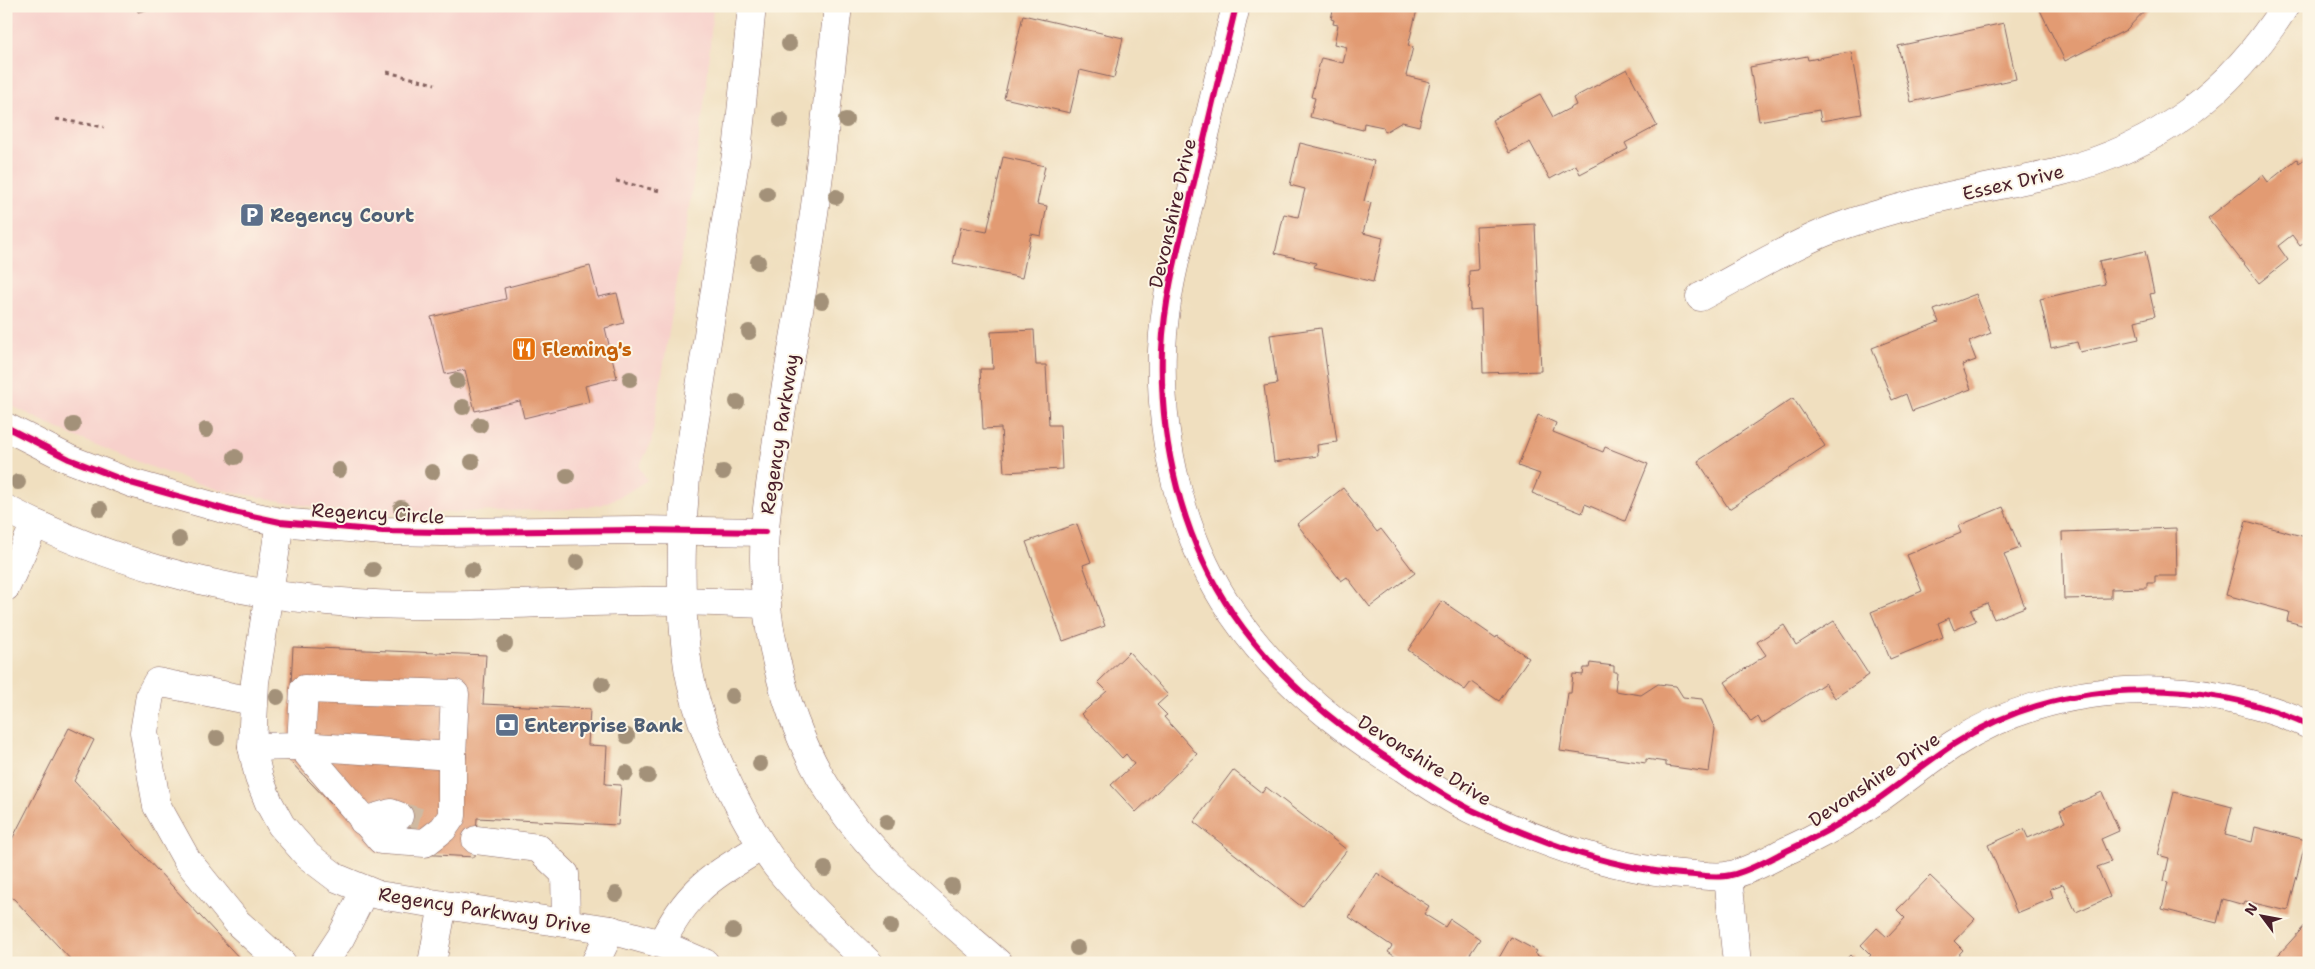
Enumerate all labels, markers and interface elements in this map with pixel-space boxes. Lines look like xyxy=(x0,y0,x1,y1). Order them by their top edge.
street label: Devonshire Drive xyxy=(1143,136,1202,291)
street label: Essex Drive xyxy=(1960,159,2066,206)
parking icon: Regency Court xyxy=(239,202,265,228)
place label: Regency Court xyxy=(270,203,414,228)
restaurant icon: Fleming's xyxy=(511,336,537,362)
place label: Fleming's xyxy=(542,337,632,362)
street label: Regency Parkway xyxy=(754,352,805,516)
street label: Regency Circle xyxy=(311,498,445,529)
street label: Devonshire Drive xyxy=(1353,709,1496,812)
bank icon: Enterprise Bank xyxy=(494,712,520,738)
place label: Enterprise Bank xyxy=(524,713,683,738)
street label: Devonshire Drive xyxy=(1804,726,1945,833)
street label: Regency Parkway Drive xyxy=(376,881,593,940)
north arrow xyxy=(2238,892,2288,942)
text: N xyxy=(2240,900,2262,919)

